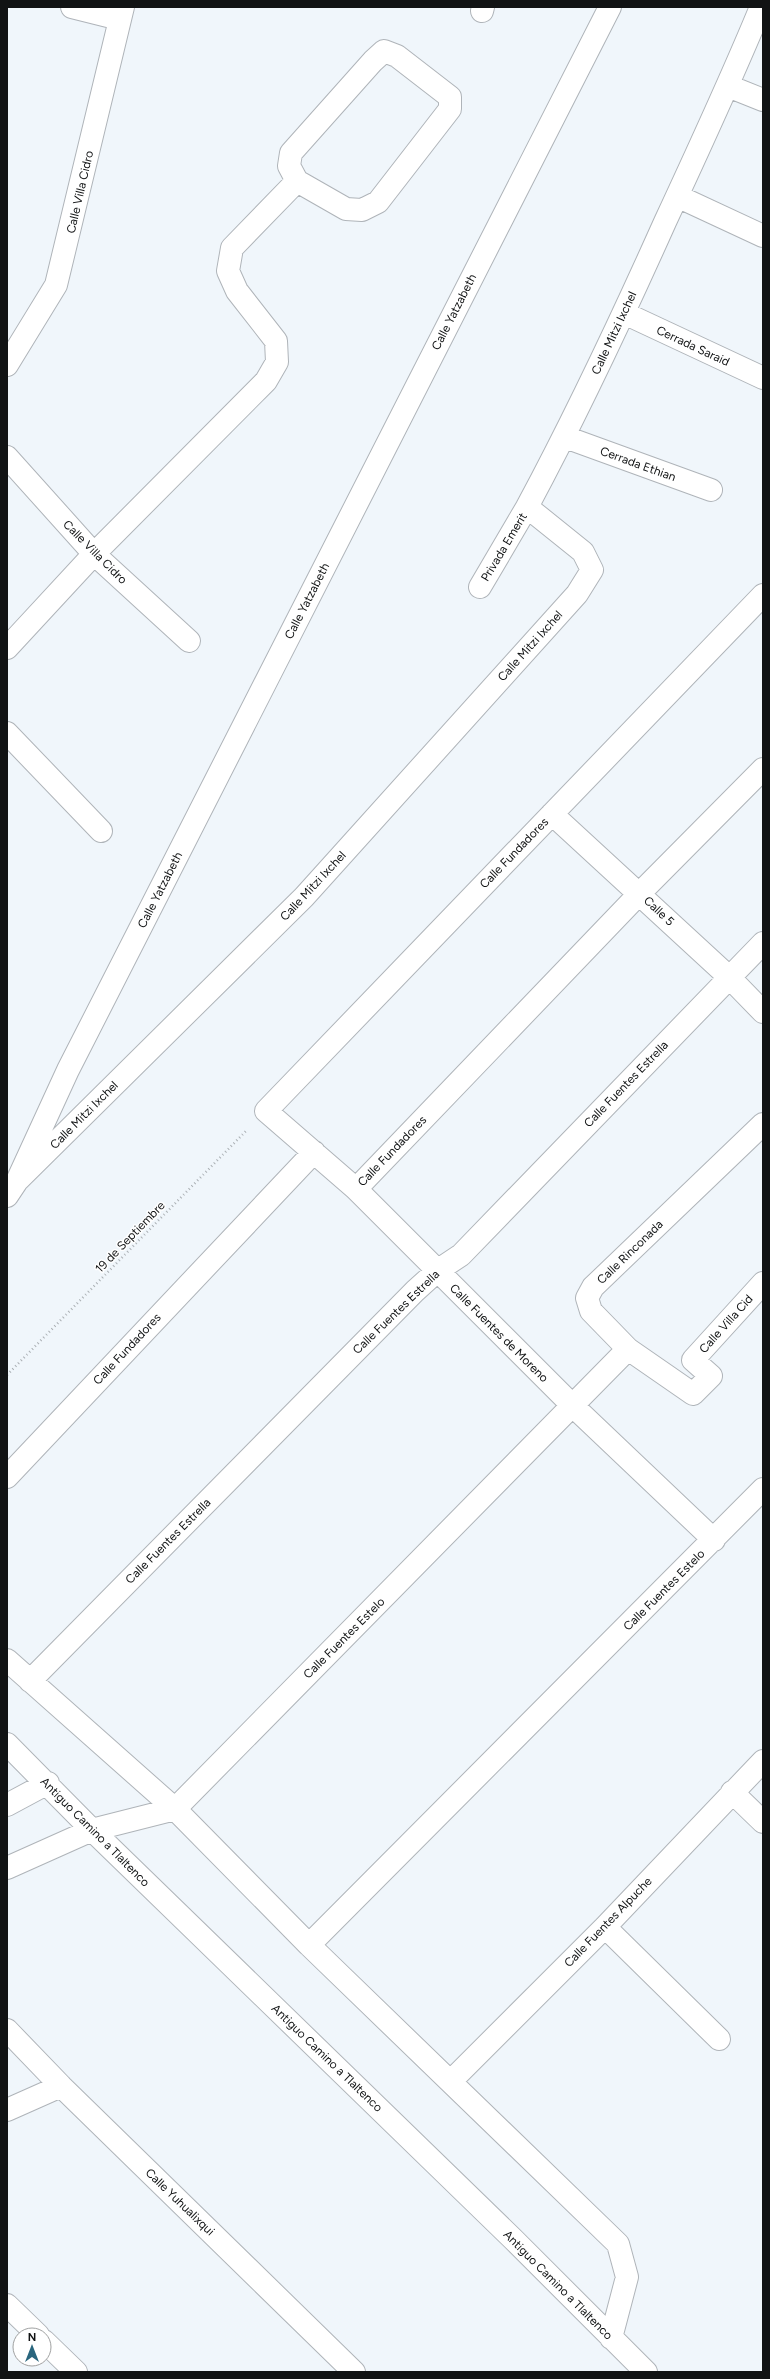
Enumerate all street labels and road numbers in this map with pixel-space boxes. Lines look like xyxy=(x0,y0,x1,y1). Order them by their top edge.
street label: Calle Villa Cidro xyxy=(64,149,96,235)
street label: Calle Yatzabeth xyxy=(429,271,479,352)
street label: Calle Mitzi Ixchel xyxy=(589,289,639,377)
street label: Cerrada Saraid xyxy=(654,323,732,369)
street label: Cerrada Ethian xyxy=(598,444,678,484)
street label: Privada Emerit xyxy=(478,510,530,584)
street label: Calle Villa Cidro xyxy=(60,517,130,587)
street label: Calle Yatzabeth xyxy=(282,560,332,641)
street label: Calle Mitzi Ixchel xyxy=(495,608,565,684)
street label: Calle Fundadores xyxy=(477,815,552,891)
street label: Calle Mitzi Ixchel xyxy=(277,848,349,924)
street label: Calle Yatzabeth xyxy=(135,849,185,930)
street label: Calle 5 xyxy=(641,893,677,929)
street label: Calle Fuentes Estrella xyxy=(581,1038,671,1130)
street label: Calle Mitzi Ixchel xyxy=(47,1078,121,1152)
street label: Calle Fundadores xyxy=(355,1113,430,1189)
street label: 19 de Septiembre xyxy=(92,1198,168,1276)
street label: Calle Rinconada xyxy=(594,1217,666,1287)
street label: Calle Fuentes Estrella xyxy=(350,1267,442,1357)
street label: Calle Fuentes de Moreno xyxy=(447,1281,551,1385)
street label: Calle Villa Cid xyxy=(696,1292,756,1356)
street label: Calle Fundadores xyxy=(90,1310,164,1388)
street label: Calle Fuentes Estrella xyxy=(122,1495,214,1587)
street label: Calle Fuentes Estelo xyxy=(621,1547,707,1633)
street label: Calle Fuentes Estelo xyxy=(301,1595,387,1681)
street label: Antiguo Camino a Tlaltenco xyxy=(38,1775,152,1889)
street label: Calle Fuentes Alpuche xyxy=(561,1874,655,1970)
street label: Antiguo Camino a Tlaltenco xyxy=(269,2001,385,2115)
street label: Calle Yuhualixqui xyxy=(143,2166,217,2238)
street label: Antiguo Camino a Tlaltenco xyxy=(501,2228,615,2342)

